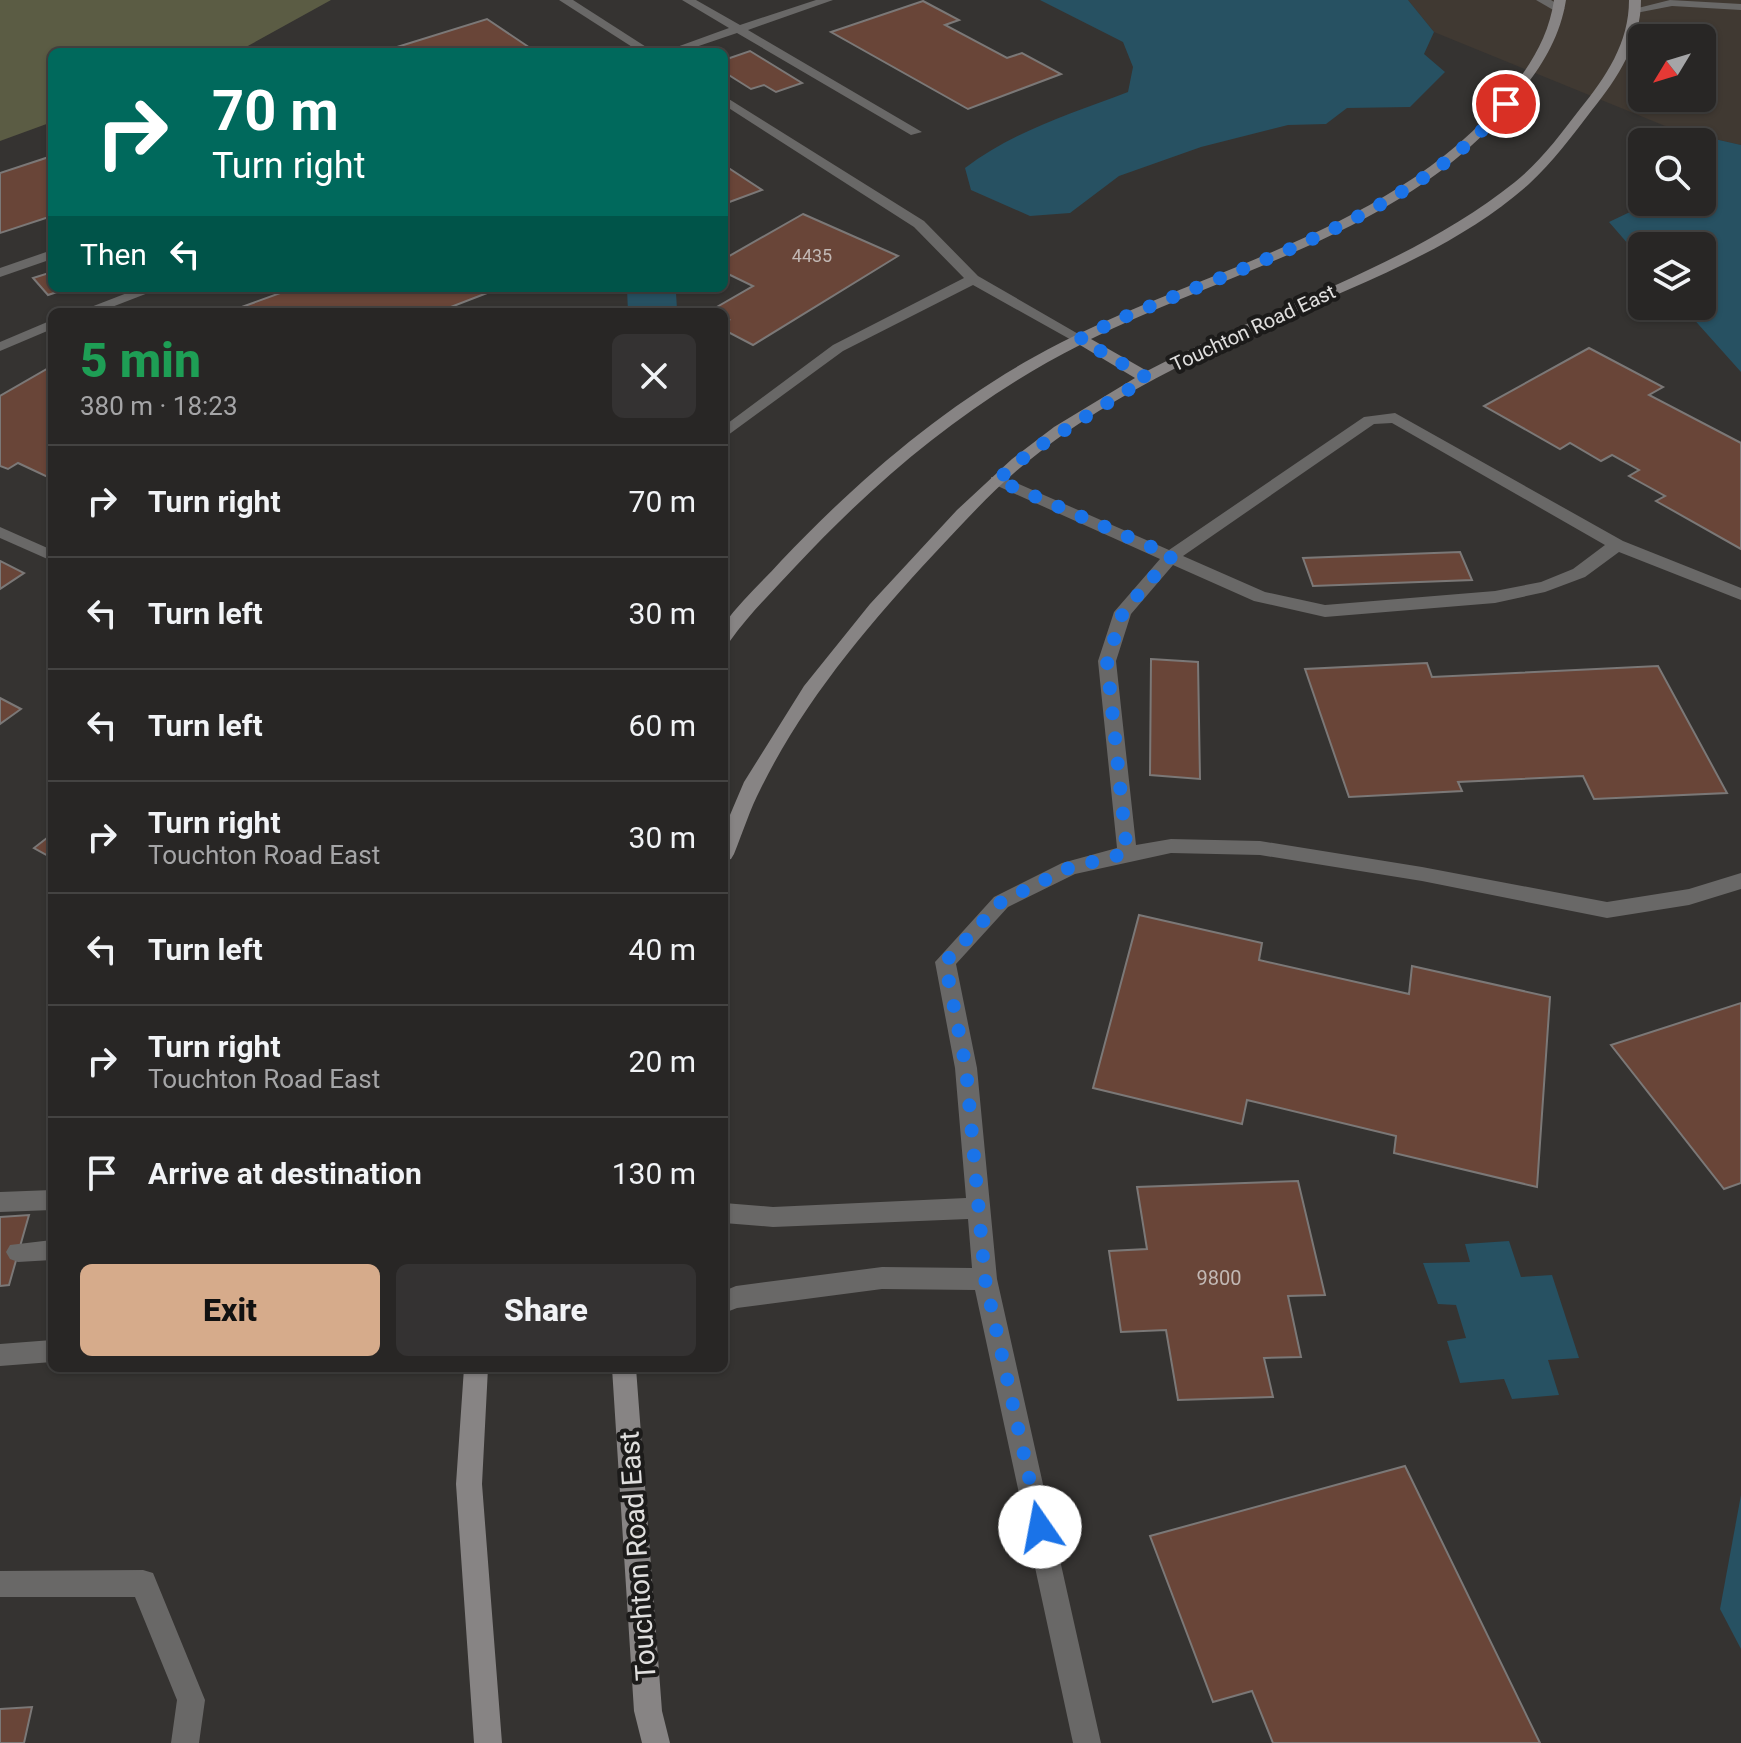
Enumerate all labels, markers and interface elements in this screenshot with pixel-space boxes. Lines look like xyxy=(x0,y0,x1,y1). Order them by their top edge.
north arrow xyxy=(1628,24,1716,112)
map controls xyxy=(1628,24,1716,320)
pin xyxy=(1472,70,1540,138)
text: 70 m xyxy=(212,78,339,144)
icon: right xyxy=(80,80,184,184)
icon: arrive xyxy=(1484,82,1528,126)
button: search xyxy=(1628,128,1716,216)
text: Turn right xyxy=(212,145,365,187)
icon: left xyxy=(163,232,207,276)
button: layers xyxy=(1628,232,1716,320)
text: Then xyxy=(80,237,147,272)
house number: 4435 xyxy=(792,245,832,266)
street label: Touchton Road East xyxy=(1167,279,1339,377)
text: 5 min xyxy=(80,332,201,389)
button: close xyxy=(612,334,696,418)
text: 380 m · 18:23 xyxy=(80,391,238,421)
icon: right xyxy=(80,479,124,523)
text: Turn right xyxy=(148,484,281,519)
text: 70 m xyxy=(629,484,696,519)
icon: left xyxy=(80,591,124,635)
text: Turn left xyxy=(148,596,263,631)
text: 30 m xyxy=(629,596,696,631)
icon: left xyxy=(80,703,124,747)
text: Turn left xyxy=(148,708,263,743)
text: 60 m xyxy=(629,708,696,743)
text: Turn right xyxy=(148,805,281,840)
icon: right xyxy=(80,815,124,859)
text: 30 m xyxy=(629,820,696,855)
text: Touchton Road East xyxy=(148,840,380,870)
icon: left xyxy=(80,927,124,971)
text: Turn left xyxy=(148,932,263,967)
text: 40 m xyxy=(629,932,696,967)
text: Turn right xyxy=(148,1029,281,1064)
icon: right xyxy=(80,1039,124,1083)
text: 20 m xyxy=(629,1044,696,1079)
text: Touchton Road East xyxy=(148,1064,380,1094)
icon: arrive xyxy=(80,1151,124,1195)
text: Arrive at destination xyxy=(148,1156,422,1191)
text: 130 m xyxy=(612,1156,696,1191)
button: Exit xyxy=(80,1264,380,1356)
button: Share xyxy=(396,1264,696,1356)
house number: 9800 xyxy=(1197,1266,1241,1290)
street label: Touchton Road East xyxy=(612,1430,663,1682)
position arrow xyxy=(998,1485,1082,1569)

